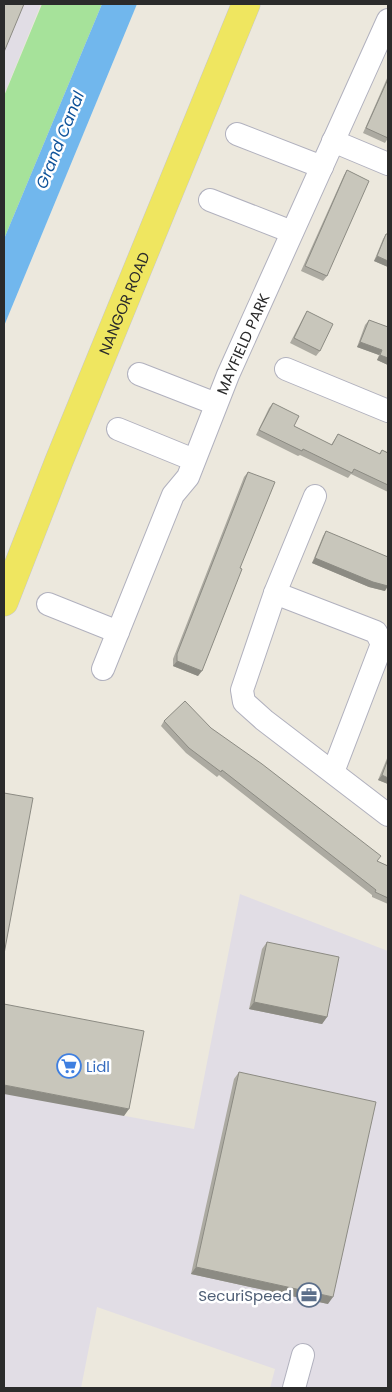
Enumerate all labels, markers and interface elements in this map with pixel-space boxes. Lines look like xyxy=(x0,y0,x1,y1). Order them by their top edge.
water label: Grand Canal xyxy=(30,88,90,192)
street label: NANGOR ROAD xyxy=(93,248,154,358)
street label: MAYFIELD PARK xyxy=(211,290,274,397)
supermarket icon: Lidl xyxy=(56,1053,82,1079)
place label: Lidl xyxy=(86,1056,110,1077)
office icon: SecuriSpeed xyxy=(296,1282,322,1308)
place label: SecuriSpeed xyxy=(198,1285,292,1306)

